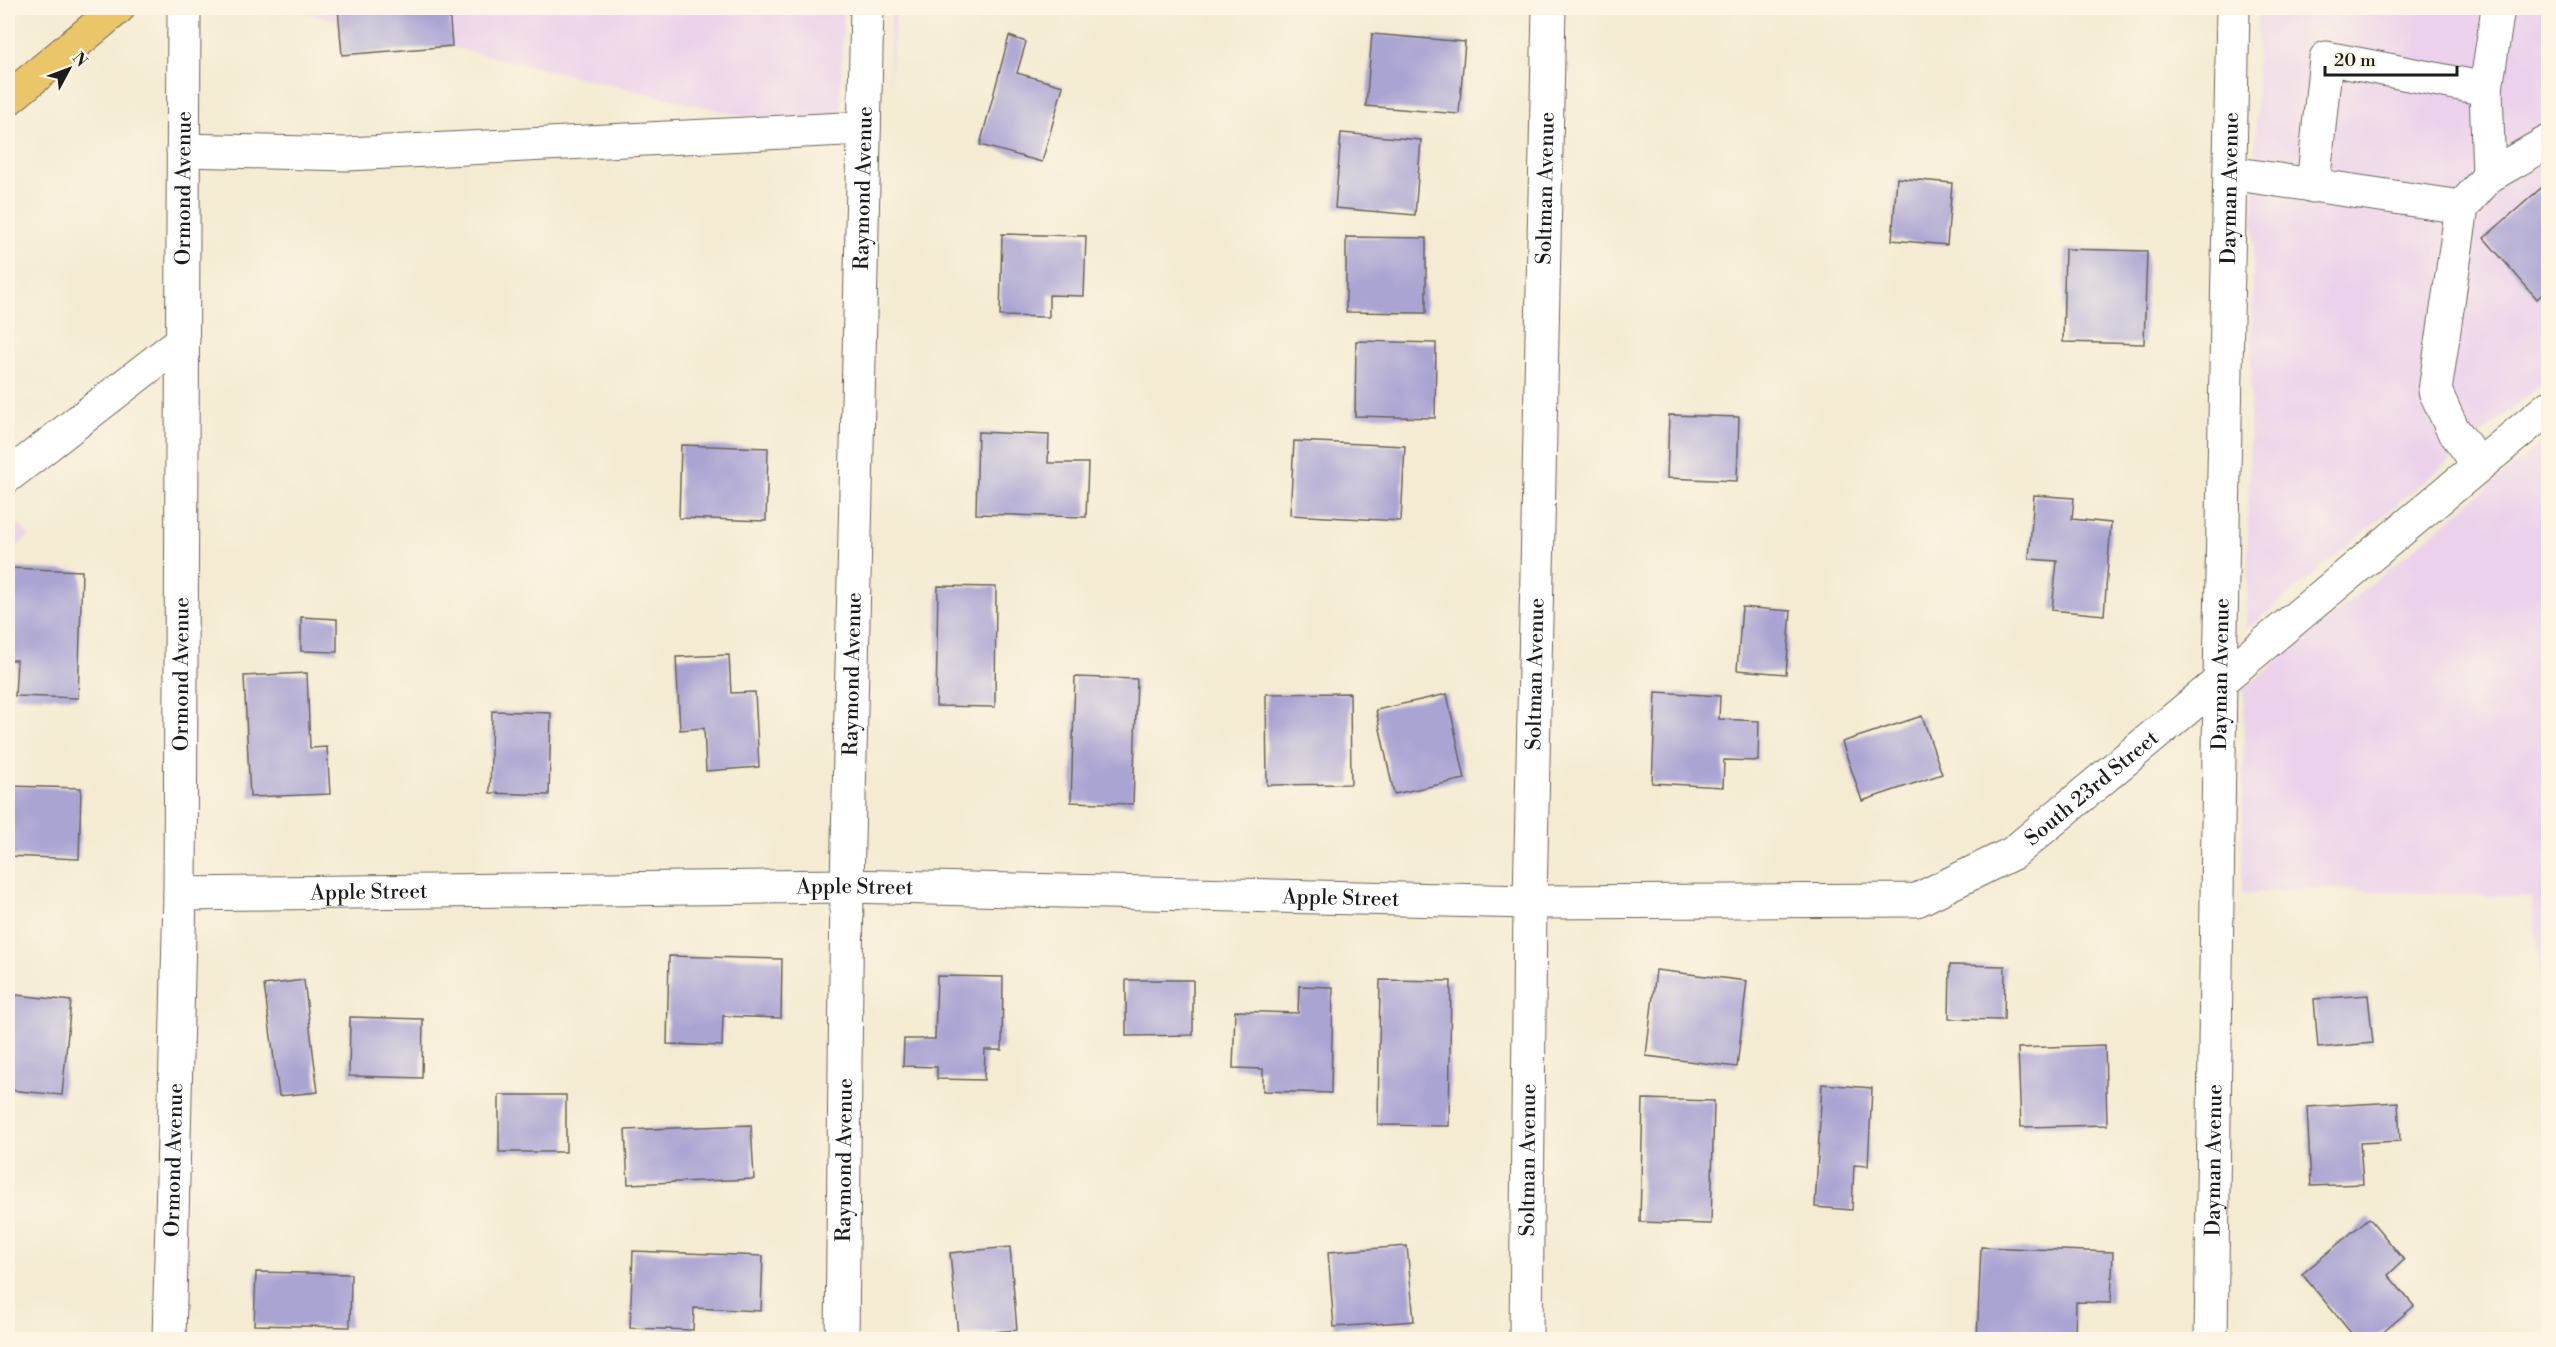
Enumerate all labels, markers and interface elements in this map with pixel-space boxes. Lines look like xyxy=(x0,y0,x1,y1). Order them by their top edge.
north arrow xyxy=(39,39,99,99)
scale bar xyxy=(2325,39,2457,77)
text: N xyxy=(68,48,91,71)
text: 20 m xyxy=(2334,49,2376,72)
street label: Raymond Avenue xyxy=(849,106,879,270)
street label: Ormond Avenue xyxy=(171,111,198,265)
street label: Soltman Avenue xyxy=(1532,112,1561,265)
street label: Dayman Avenue xyxy=(2216,112,2245,265)
street label: Raymond Avenue xyxy=(838,592,868,756)
street label: Ormond Avenue xyxy=(169,597,195,751)
street label: Soltman Avenue xyxy=(1521,597,1550,751)
street label: Dayman Avenue xyxy=(2207,598,2236,750)
street label: South 23rd Street xyxy=(2020,725,2165,852)
street label: Apple Street xyxy=(795,874,914,902)
street label: Apple Street xyxy=(309,879,428,906)
street label: Apple Street xyxy=(1281,884,1400,913)
street label: Raymond Avenue xyxy=(831,1078,859,1242)
street label: Ormond Avenue xyxy=(160,1083,189,1237)
street label: Soltman Avenue xyxy=(1515,1084,1542,1236)
street label: Dayman Avenue xyxy=(2200,1084,2228,1236)

